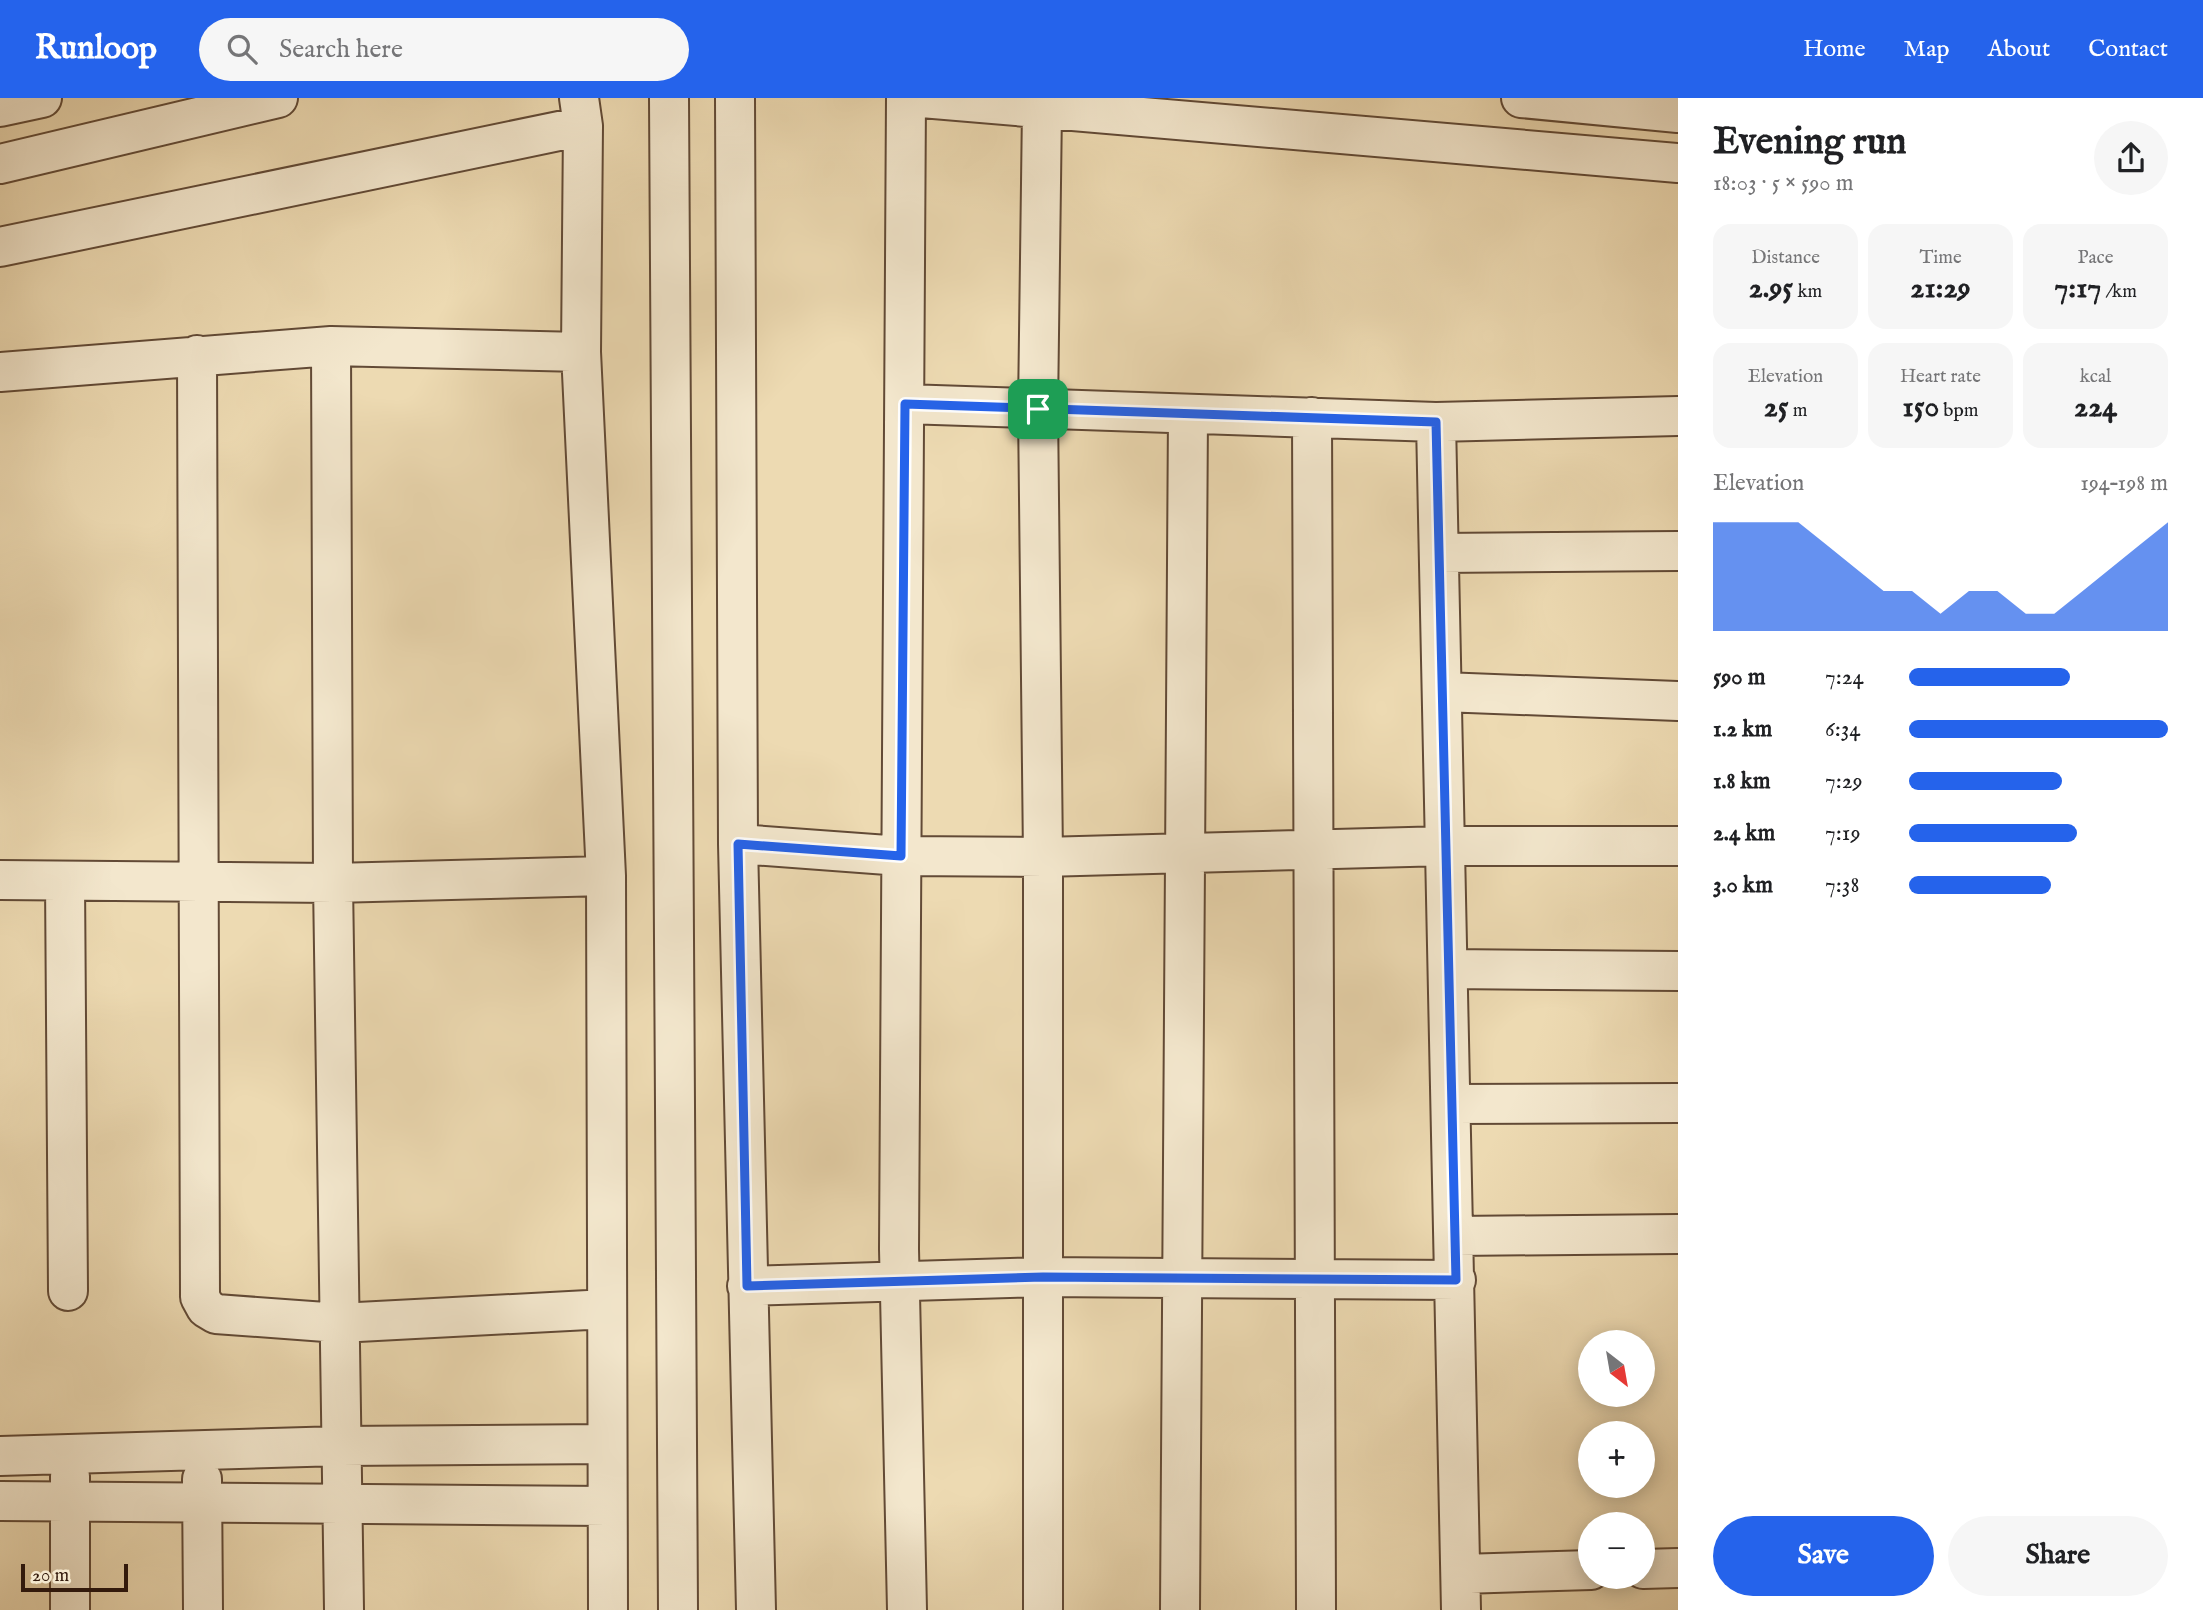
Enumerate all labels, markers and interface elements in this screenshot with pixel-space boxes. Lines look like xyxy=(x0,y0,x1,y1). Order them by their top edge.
search box xyxy=(199,18,689,81)
text: Runloop xyxy=(35,28,157,70)
icon: search xyxy=(223,30,261,68)
text: Search here xyxy=(279,33,403,66)
text: Home xyxy=(1803,34,1866,65)
text: Map xyxy=(1904,34,1950,65)
text: About xyxy=(1988,34,2050,65)
text: Contact xyxy=(2088,34,2168,65)
text: Evening run xyxy=(1713,119,1907,167)
button: share xyxy=(2094,121,2168,195)
text: 18:03 · 5 × 590 m xyxy=(1713,169,1853,198)
text: Distance xyxy=(1751,246,1820,270)
text: Time xyxy=(1919,246,1962,270)
text: Pace xyxy=(2078,246,2113,270)
text: 2.95 xyxy=(1749,270,1793,308)
text: 21:29 xyxy=(1910,270,1971,308)
text: 7:17 xyxy=(2054,270,2101,308)
text: km xyxy=(1793,280,1822,304)
text: /km xyxy=(2101,280,2137,304)
text: Elevation xyxy=(1748,365,1823,389)
text: Heart rate xyxy=(1900,365,1981,389)
text: kcal xyxy=(2080,365,2111,389)
pin xyxy=(1008,379,1068,439)
text: 25 xyxy=(1764,389,1789,427)
text: 150 xyxy=(1903,389,1939,427)
text: 224 xyxy=(2074,389,2117,427)
icon: arrive xyxy=(1019,390,1057,428)
text: m xyxy=(1789,399,1807,423)
text: bpm xyxy=(1939,399,1978,423)
text: Elevation xyxy=(1713,469,1804,498)
text: 194–198 m xyxy=(2080,469,2168,498)
text: 590 m xyxy=(1713,663,1765,692)
text: 7:24 xyxy=(1825,663,1864,692)
text: 1.2 km xyxy=(1713,715,1772,744)
text: 6:34 xyxy=(1825,715,1861,744)
text: 1.8 km xyxy=(1713,767,1771,796)
text: 7:29 xyxy=(1825,767,1863,796)
text: 2.4 km xyxy=(1713,819,1775,848)
text: 7:19 xyxy=(1825,819,1860,848)
text: 3.0 km xyxy=(1713,871,1773,900)
text: 7:38 xyxy=(1825,871,1859,900)
north arrow xyxy=(1578,1330,1656,1407)
map controls xyxy=(1578,1330,1655,1589)
button: + xyxy=(1578,1421,1655,1498)
button: − xyxy=(1578,1512,1655,1589)
button: Save xyxy=(1713,1516,1934,1596)
button: Share xyxy=(1948,1516,2168,1596)
scale bar xyxy=(21,1561,128,1593)
text: 20 m xyxy=(32,1564,69,1588)

